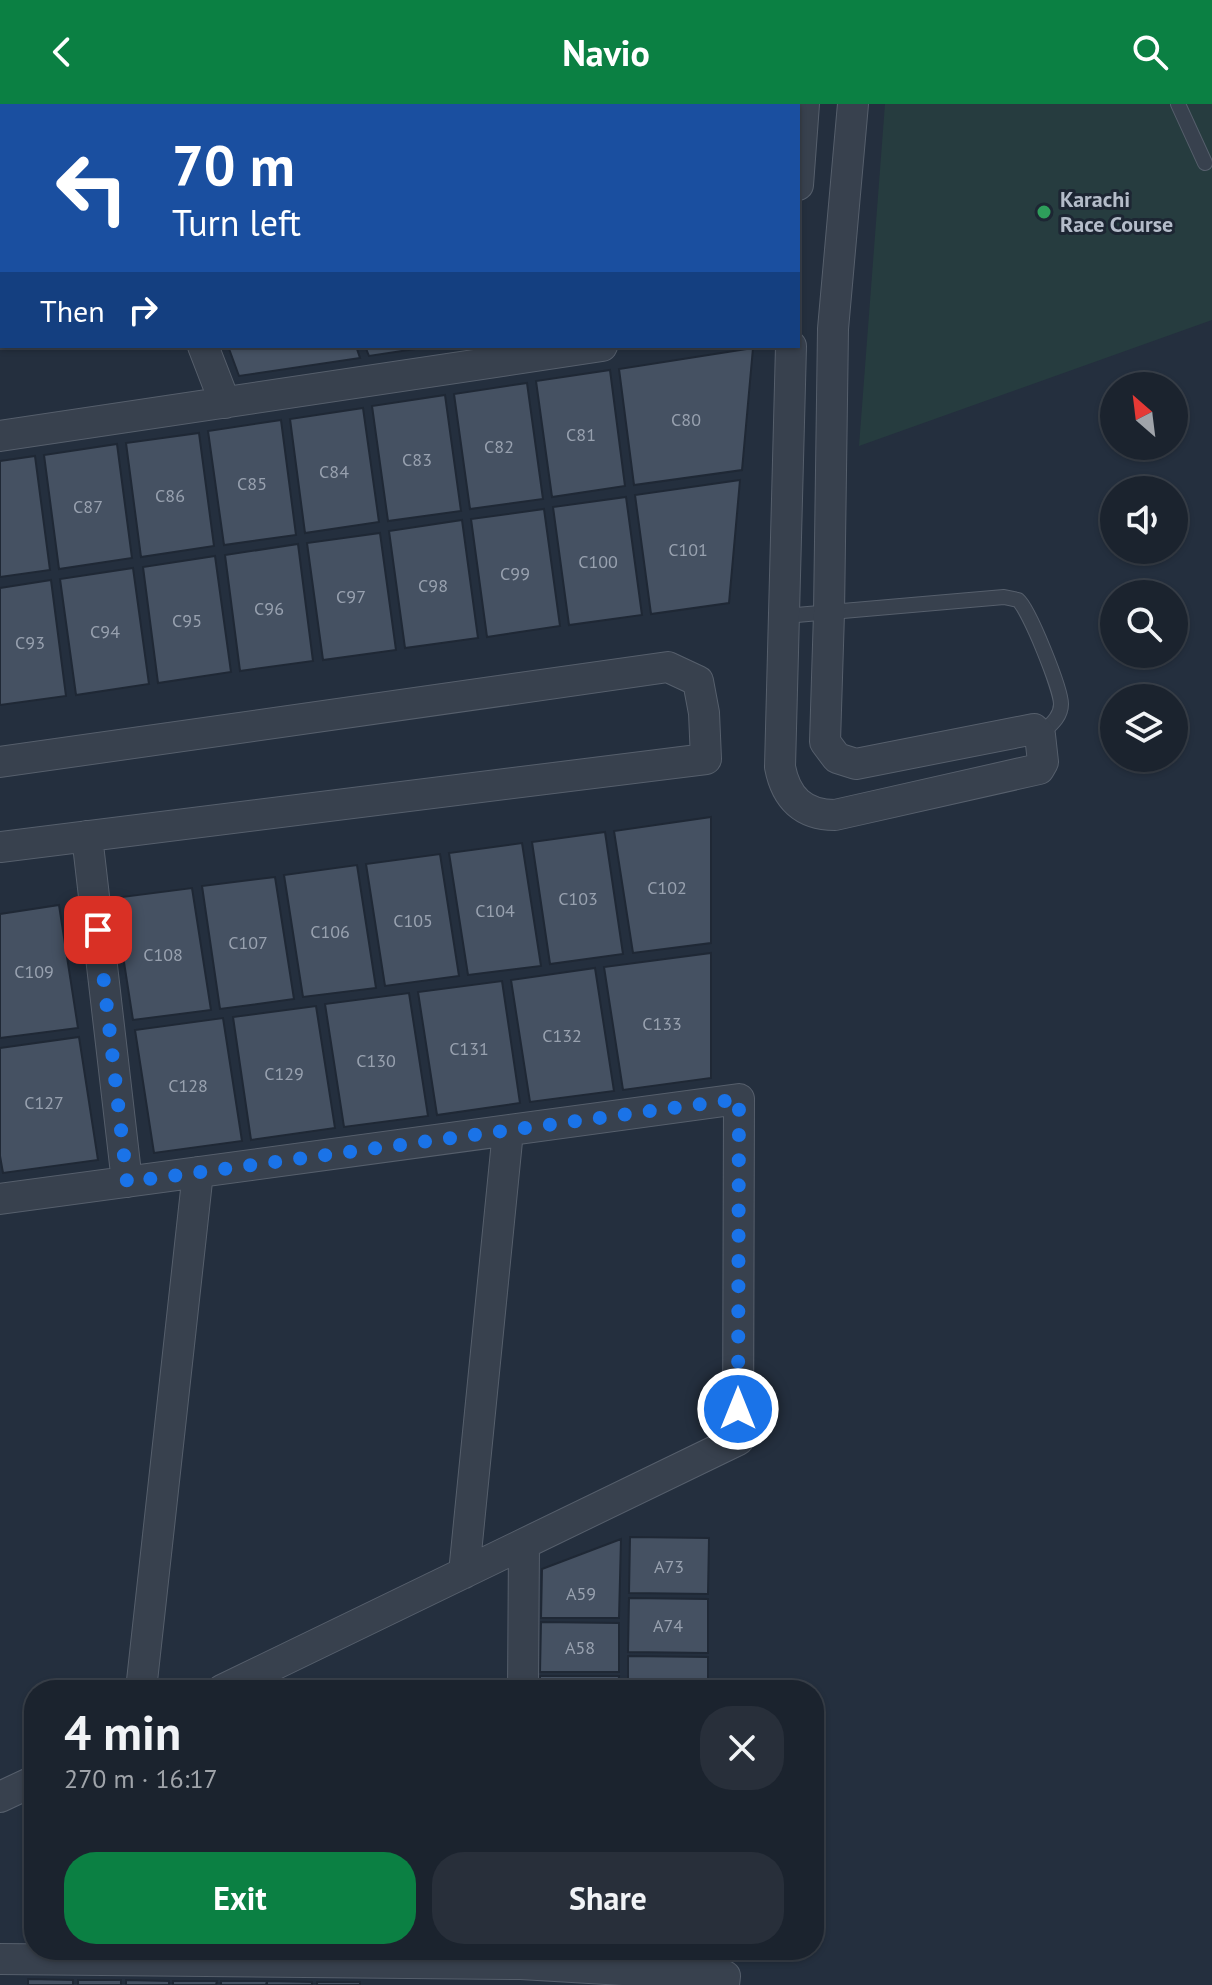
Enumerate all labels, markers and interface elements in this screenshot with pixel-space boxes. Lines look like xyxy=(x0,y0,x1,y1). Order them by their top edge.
text: Navio xyxy=(562,29,650,76)
icon: back xyxy=(40,30,84,74)
icon: search xyxy=(1128,30,1172,74)
text: 70 m xyxy=(172,129,295,201)
icon: left xyxy=(40,136,144,240)
place label: Karachi Race Course xyxy=(1060,185,1173,238)
text: Turn left xyxy=(172,199,301,246)
marker: Karachi Race Course xyxy=(1035,203,1053,221)
icon: right xyxy=(121,288,165,332)
text: Then xyxy=(40,291,105,330)
north arrow xyxy=(1100,372,1188,460)
map controls xyxy=(1100,372,1188,772)
house number: C80 xyxy=(671,408,701,431)
house number: C81 xyxy=(566,423,596,446)
house number: C82 xyxy=(484,435,514,458)
house number: C83 xyxy=(402,448,432,471)
house number: C84 xyxy=(319,460,349,483)
house number: C85 xyxy=(237,472,267,495)
button: sound xyxy=(1100,476,1188,564)
house number: C86 xyxy=(155,484,185,507)
house number: C87 xyxy=(73,495,103,518)
house number: C101 xyxy=(668,538,708,561)
house number: C100 xyxy=(578,550,618,573)
house number: C99 xyxy=(500,562,530,585)
house number: C98 xyxy=(418,574,448,597)
button: search xyxy=(1100,580,1188,668)
house number: C97 xyxy=(336,585,366,608)
house number: C96 xyxy=(254,597,284,620)
house number: C95 xyxy=(172,609,202,632)
house number: C94 xyxy=(90,620,120,643)
house number: C93 xyxy=(15,631,45,654)
button: layers xyxy=(1100,684,1188,772)
house number: C102 xyxy=(647,876,687,899)
house number: C103 xyxy=(558,887,598,910)
pin xyxy=(64,896,132,964)
house number: C104 xyxy=(475,899,515,922)
icon: arrive xyxy=(76,908,120,952)
house number: C105 xyxy=(393,909,433,932)
house number: C106 xyxy=(310,920,350,943)
house number: C107 xyxy=(228,931,268,954)
house number: C108 xyxy=(143,943,183,966)
house number: C109 xyxy=(14,960,54,983)
house number: C133 xyxy=(642,1012,682,1035)
house number: C132 xyxy=(542,1024,582,1047)
house number: C131 xyxy=(449,1037,489,1060)
house number: C130 xyxy=(356,1049,396,1072)
house number: C129 xyxy=(264,1062,304,1085)
house number: C128 xyxy=(168,1074,208,1097)
house number: C127 xyxy=(24,1091,64,1114)
position arrow xyxy=(696,1367,780,1451)
house number: A73 xyxy=(654,1555,684,1578)
house number: A59 xyxy=(566,1582,596,1605)
house number: A74 xyxy=(653,1614,683,1637)
house number: A58 xyxy=(565,1636,595,1659)
text: 4 min xyxy=(64,1701,181,1763)
button: close xyxy=(700,1706,784,1790)
text: 270 m · 16:17 xyxy=(64,1762,218,1795)
button: Exit xyxy=(64,1852,416,1944)
button: Share xyxy=(432,1852,784,1944)

